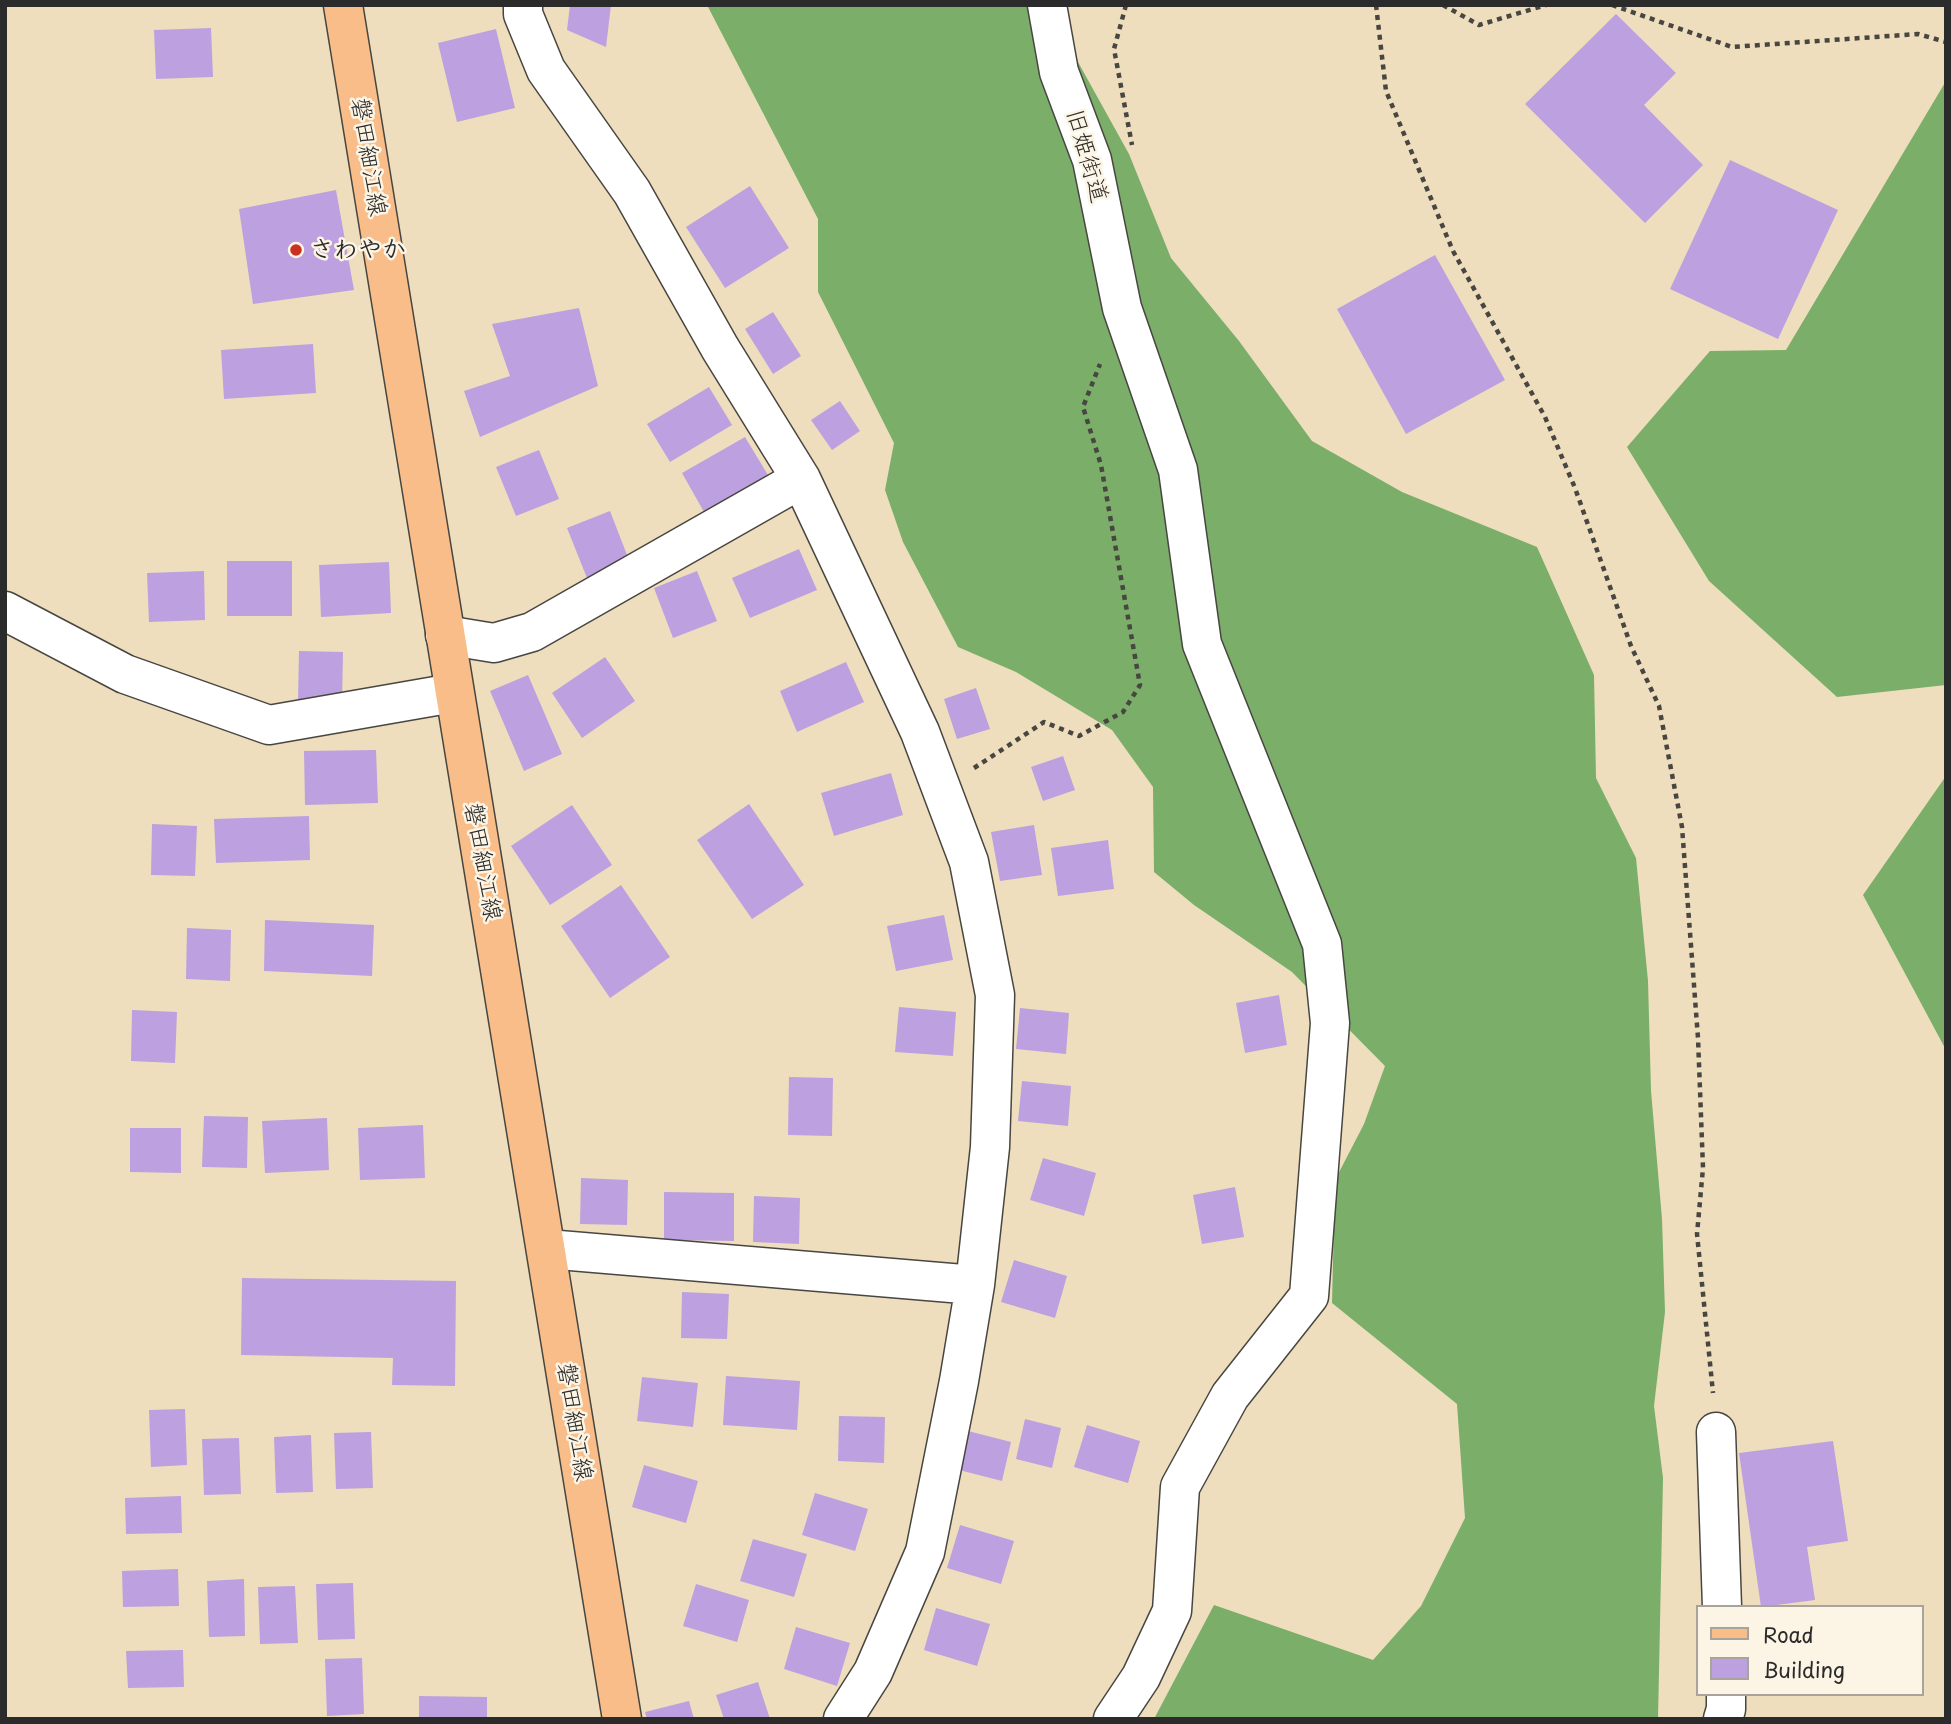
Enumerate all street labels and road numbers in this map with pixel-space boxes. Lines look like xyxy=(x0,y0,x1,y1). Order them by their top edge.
street label: 磐田細江線 xyxy=(344,95,392,219)
street label: 旧姫街道 xyxy=(1059,106,1113,206)
street label: 磐田細江線 xyxy=(457,800,507,924)
street label: 磐田細江線 xyxy=(550,1360,598,1484)

